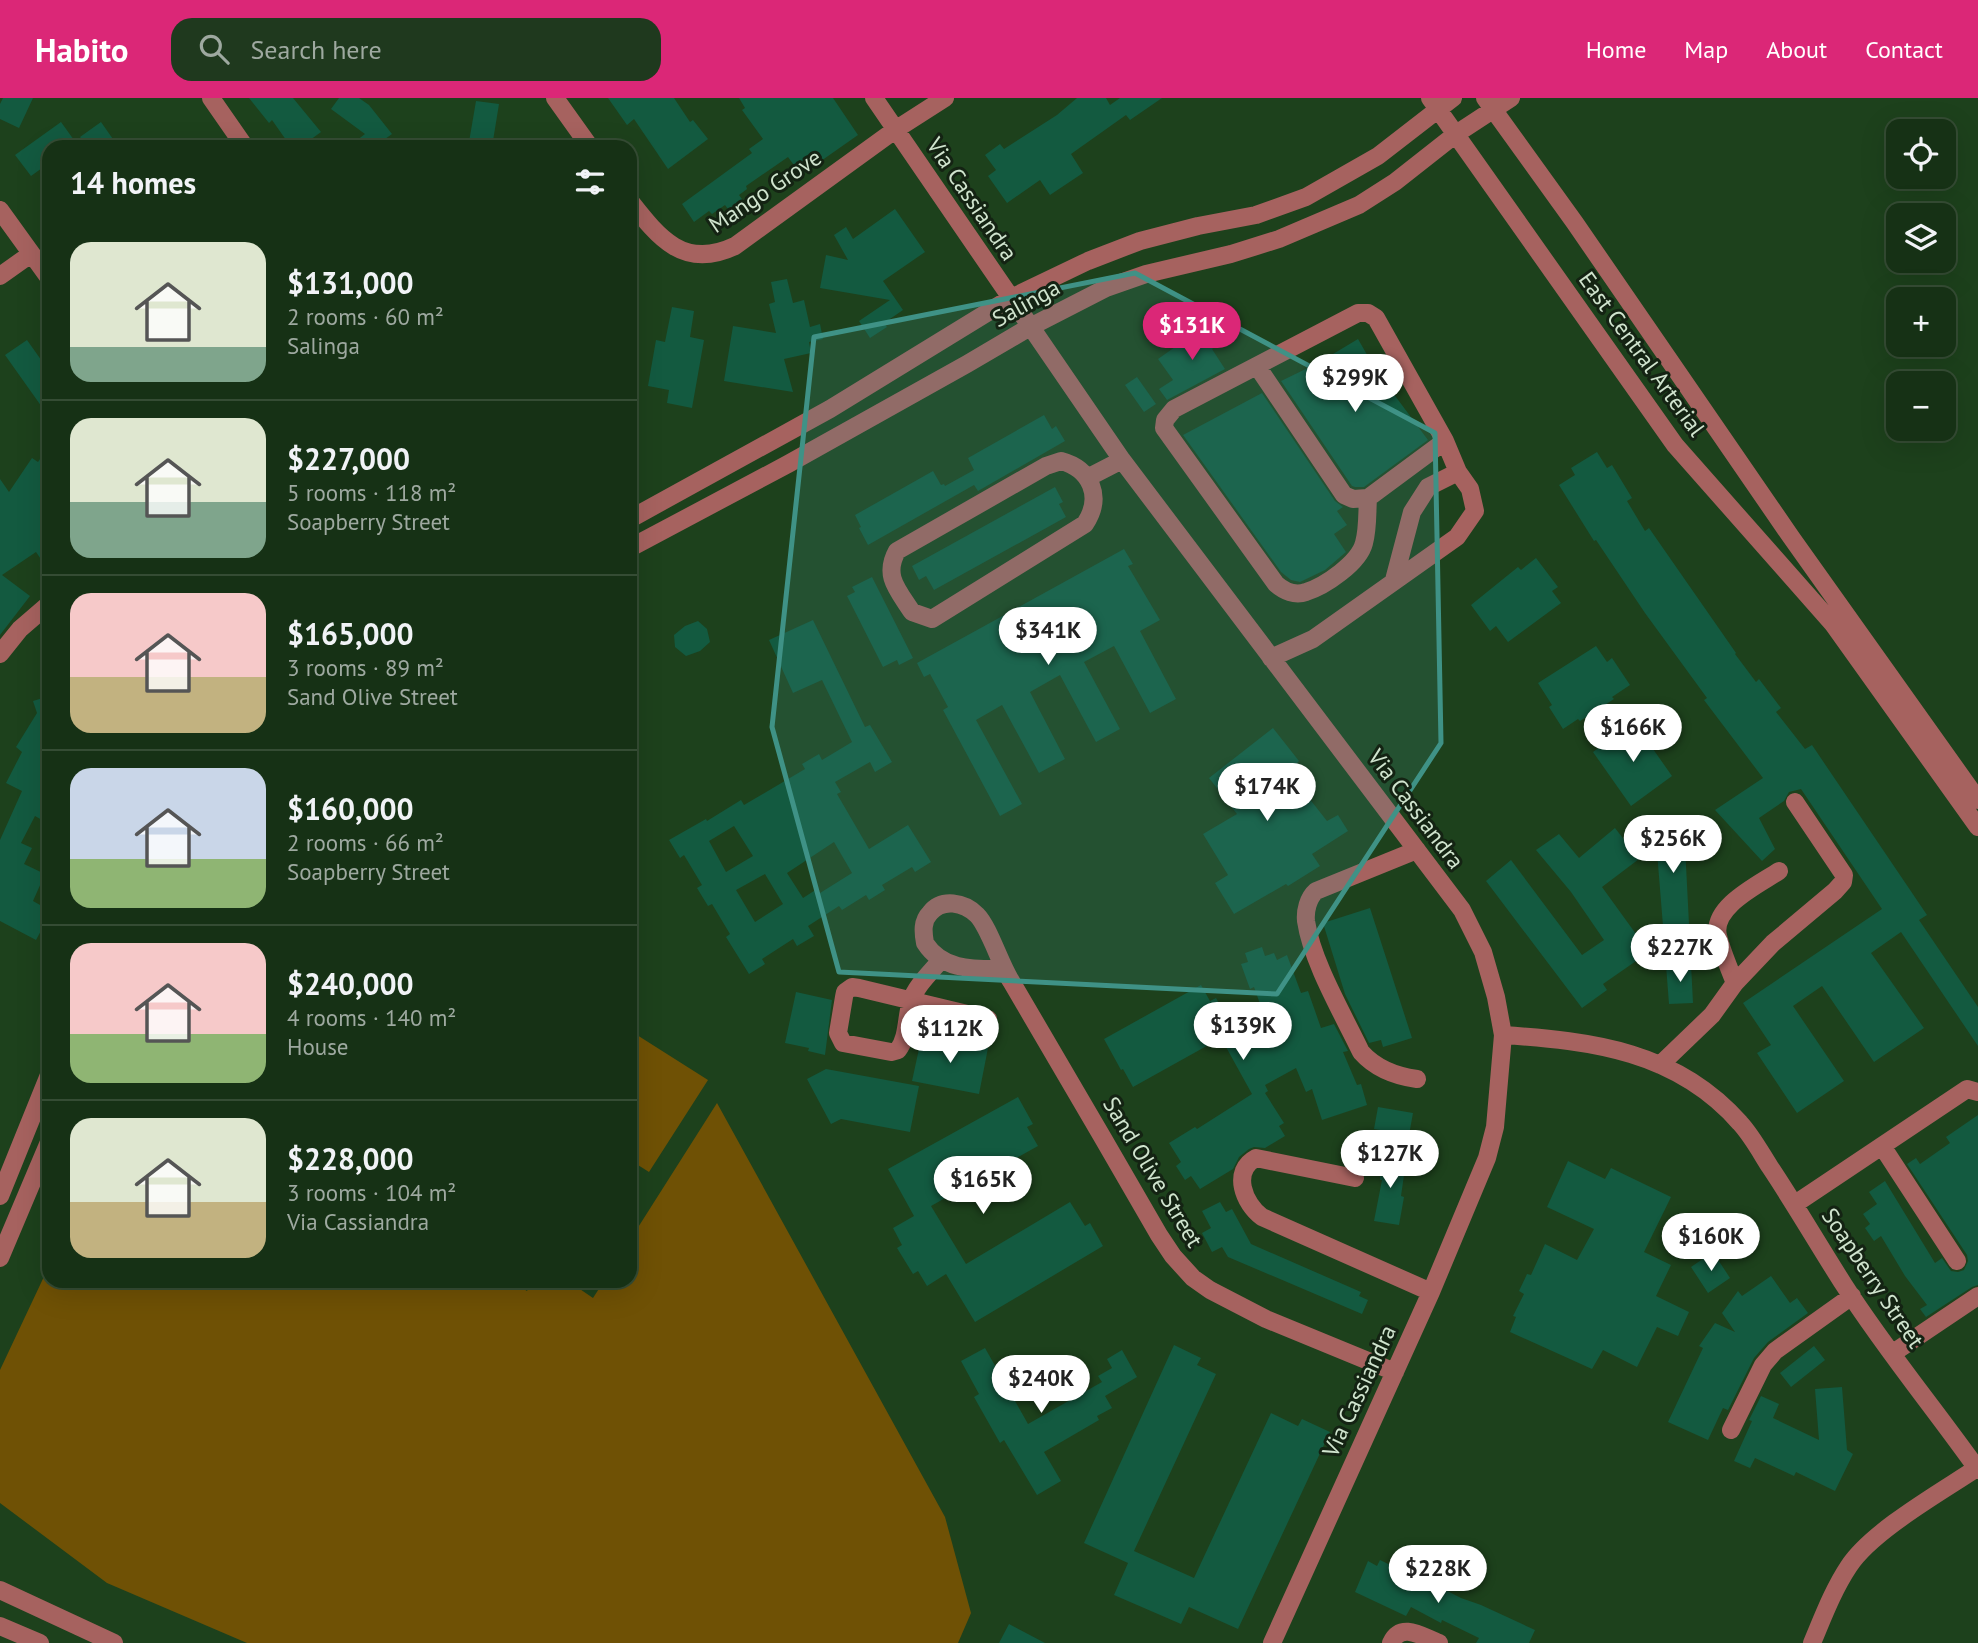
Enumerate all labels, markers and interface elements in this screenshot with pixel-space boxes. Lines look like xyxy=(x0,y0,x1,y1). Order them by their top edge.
search box xyxy=(171,18,661,81)
text: Habito xyxy=(35,28,129,71)
icon: search xyxy=(195,30,233,68)
text: Search here xyxy=(251,33,382,66)
text: Home xyxy=(1586,34,1646,65)
text: Map xyxy=(1684,34,1728,65)
text: About xyxy=(1766,34,1827,65)
text: Contact xyxy=(1865,34,1943,65)
map controls xyxy=(1886,119,1956,441)
button: locate xyxy=(1886,119,1956,189)
street label: Via Cassiandra xyxy=(920,131,1024,266)
street label: Mango Grove xyxy=(703,142,826,239)
text: 14 homes xyxy=(70,163,196,202)
icon: filters xyxy=(571,163,609,201)
button: layers xyxy=(1886,203,1956,273)
text: $131,000 xyxy=(287,263,414,302)
street label: East Central Arterial xyxy=(1573,266,1712,442)
icon: home xyxy=(126,270,210,354)
street label: Salinga xyxy=(987,272,1065,333)
button: + xyxy=(1886,287,1956,357)
text: 2 rooms · 60 m² xyxy=(287,302,444,331)
pin: $131K xyxy=(1143,302,1241,362)
text: $131K xyxy=(1159,310,1225,339)
text: Salinga xyxy=(287,331,360,360)
pin: $299K xyxy=(1306,354,1404,414)
text: $299K xyxy=(1322,362,1388,391)
button: − xyxy=(1886,371,1956,441)
text: $227,000 xyxy=(287,439,410,478)
icon: home xyxy=(126,446,210,530)
text: 5 rooms · 118 m² xyxy=(287,478,456,507)
text: Soapberry Street xyxy=(287,507,450,536)
pin: $341K xyxy=(999,608,1097,667)
text: $165,000 xyxy=(287,614,414,653)
text: $341K xyxy=(1015,615,1081,644)
icon: home xyxy=(126,621,210,705)
text: 3 rooms · 89 m² xyxy=(287,653,444,682)
text: Sand Olive Street xyxy=(287,682,458,711)
pin: $166K xyxy=(1584,704,1682,764)
text: $166K xyxy=(1600,712,1666,741)
street label: Via Cassiandra xyxy=(1361,742,1471,874)
pin: $174K xyxy=(1218,764,1316,823)
text: $174K xyxy=(1234,771,1300,800)
text: $160,000 xyxy=(287,789,414,828)
icon: home xyxy=(126,796,210,880)
pin: $256K xyxy=(1624,816,1722,875)
text: $256K xyxy=(1640,823,1706,852)
text: 2 rooms · 66 m² xyxy=(287,828,444,857)
text: Soapberry Street xyxy=(287,857,450,886)
pin: $227K xyxy=(1631,924,1729,984)
text: $227K xyxy=(1647,932,1713,961)
text: $240,000 xyxy=(287,964,414,1003)
icon: home xyxy=(126,971,210,1055)
pin: $139K xyxy=(1194,1002,1292,1062)
text: 4 rooms · 140 m² xyxy=(287,1003,456,1032)
pin: $112K xyxy=(901,1006,999,1065)
text: $139K xyxy=(1210,1010,1276,1039)
text: $112K xyxy=(917,1013,983,1042)
text: House xyxy=(287,1032,349,1061)
street label: Sand Olive Street xyxy=(1097,1091,1210,1253)
pin: $127K xyxy=(1341,1130,1439,1190)
text: $127K xyxy=(1357,1138,1423,1167)
text: $228,000 xyxy=(287,1139,414,1178)
icon: home xyxy=(126,1146,210,1230)
pin: $165K xyxy=(934,1156,1032,1216)
text: $165K xyxy=(950,1164,1016,1193)
text: 3 rooms · 104 m² xyxy=(287,1178,456,1207)
street label: Soapberry Street xyxy=(1816,1202,1931,1354)
text: Via Cassiandra xyxy=(287,1207,429,1236)
pin: $160K xyxy=(1662,1214,1760,1273)
text: $160K xyxy=(1678,1221,1744,1250)
street label: Via Cassiandra xyxy=(1315,1320,1402,1462)
pin: $240K xyxy=(992,1356,1090,1415)
text: $240K xyxy=(1008,1363,1074,1392)
pin: $228K xyxy=(1389,1546,1487,1605)
text: $228K xyxy=(1405,1553,1471,1582)

